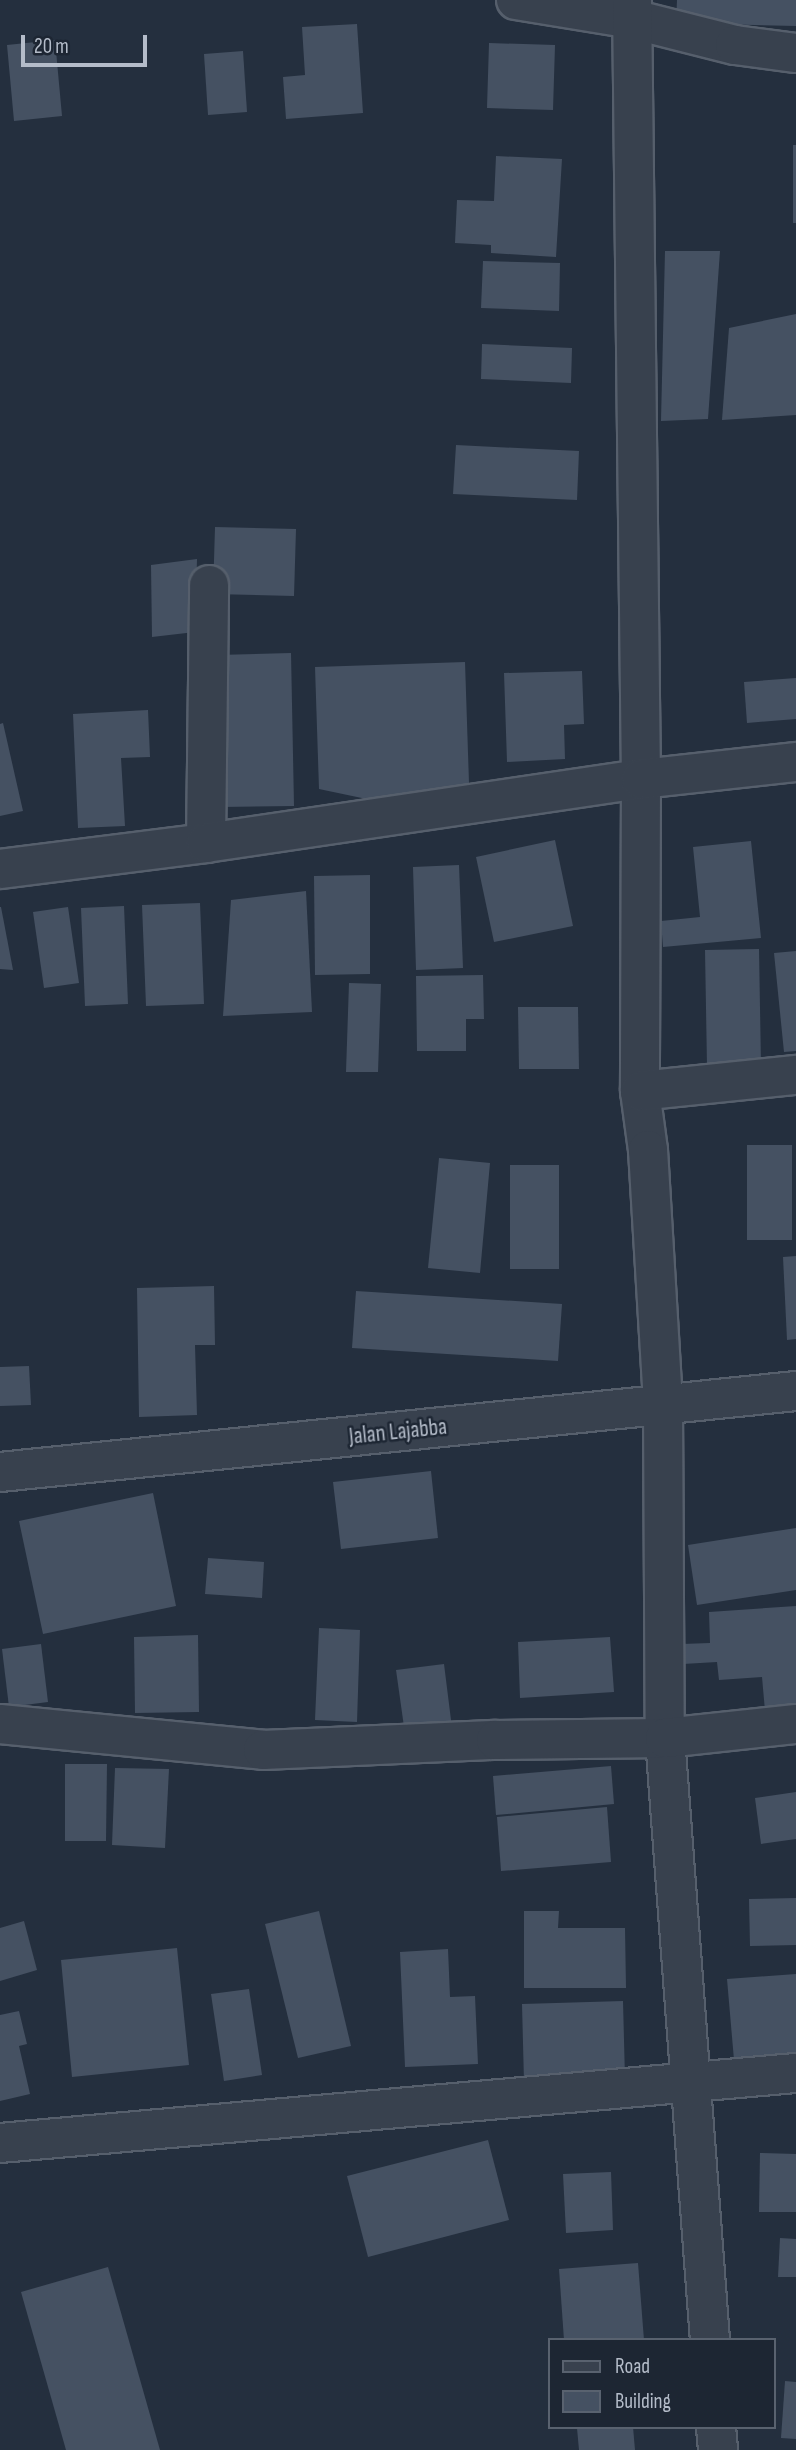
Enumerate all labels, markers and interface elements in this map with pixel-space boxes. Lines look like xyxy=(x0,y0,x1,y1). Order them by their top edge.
scale bar xyxy=(24,21,150,65)
text: 20 m xyxy=(34,34,69,59)
street label: Jalan Lajabba xyxy=(348,1413,448,1451)
legend xyxy=(548,2338,775,2429)
text: Road xyxy=(615,2354,650,2379)
text: Building xyxy=(615,2389,671,2414)

